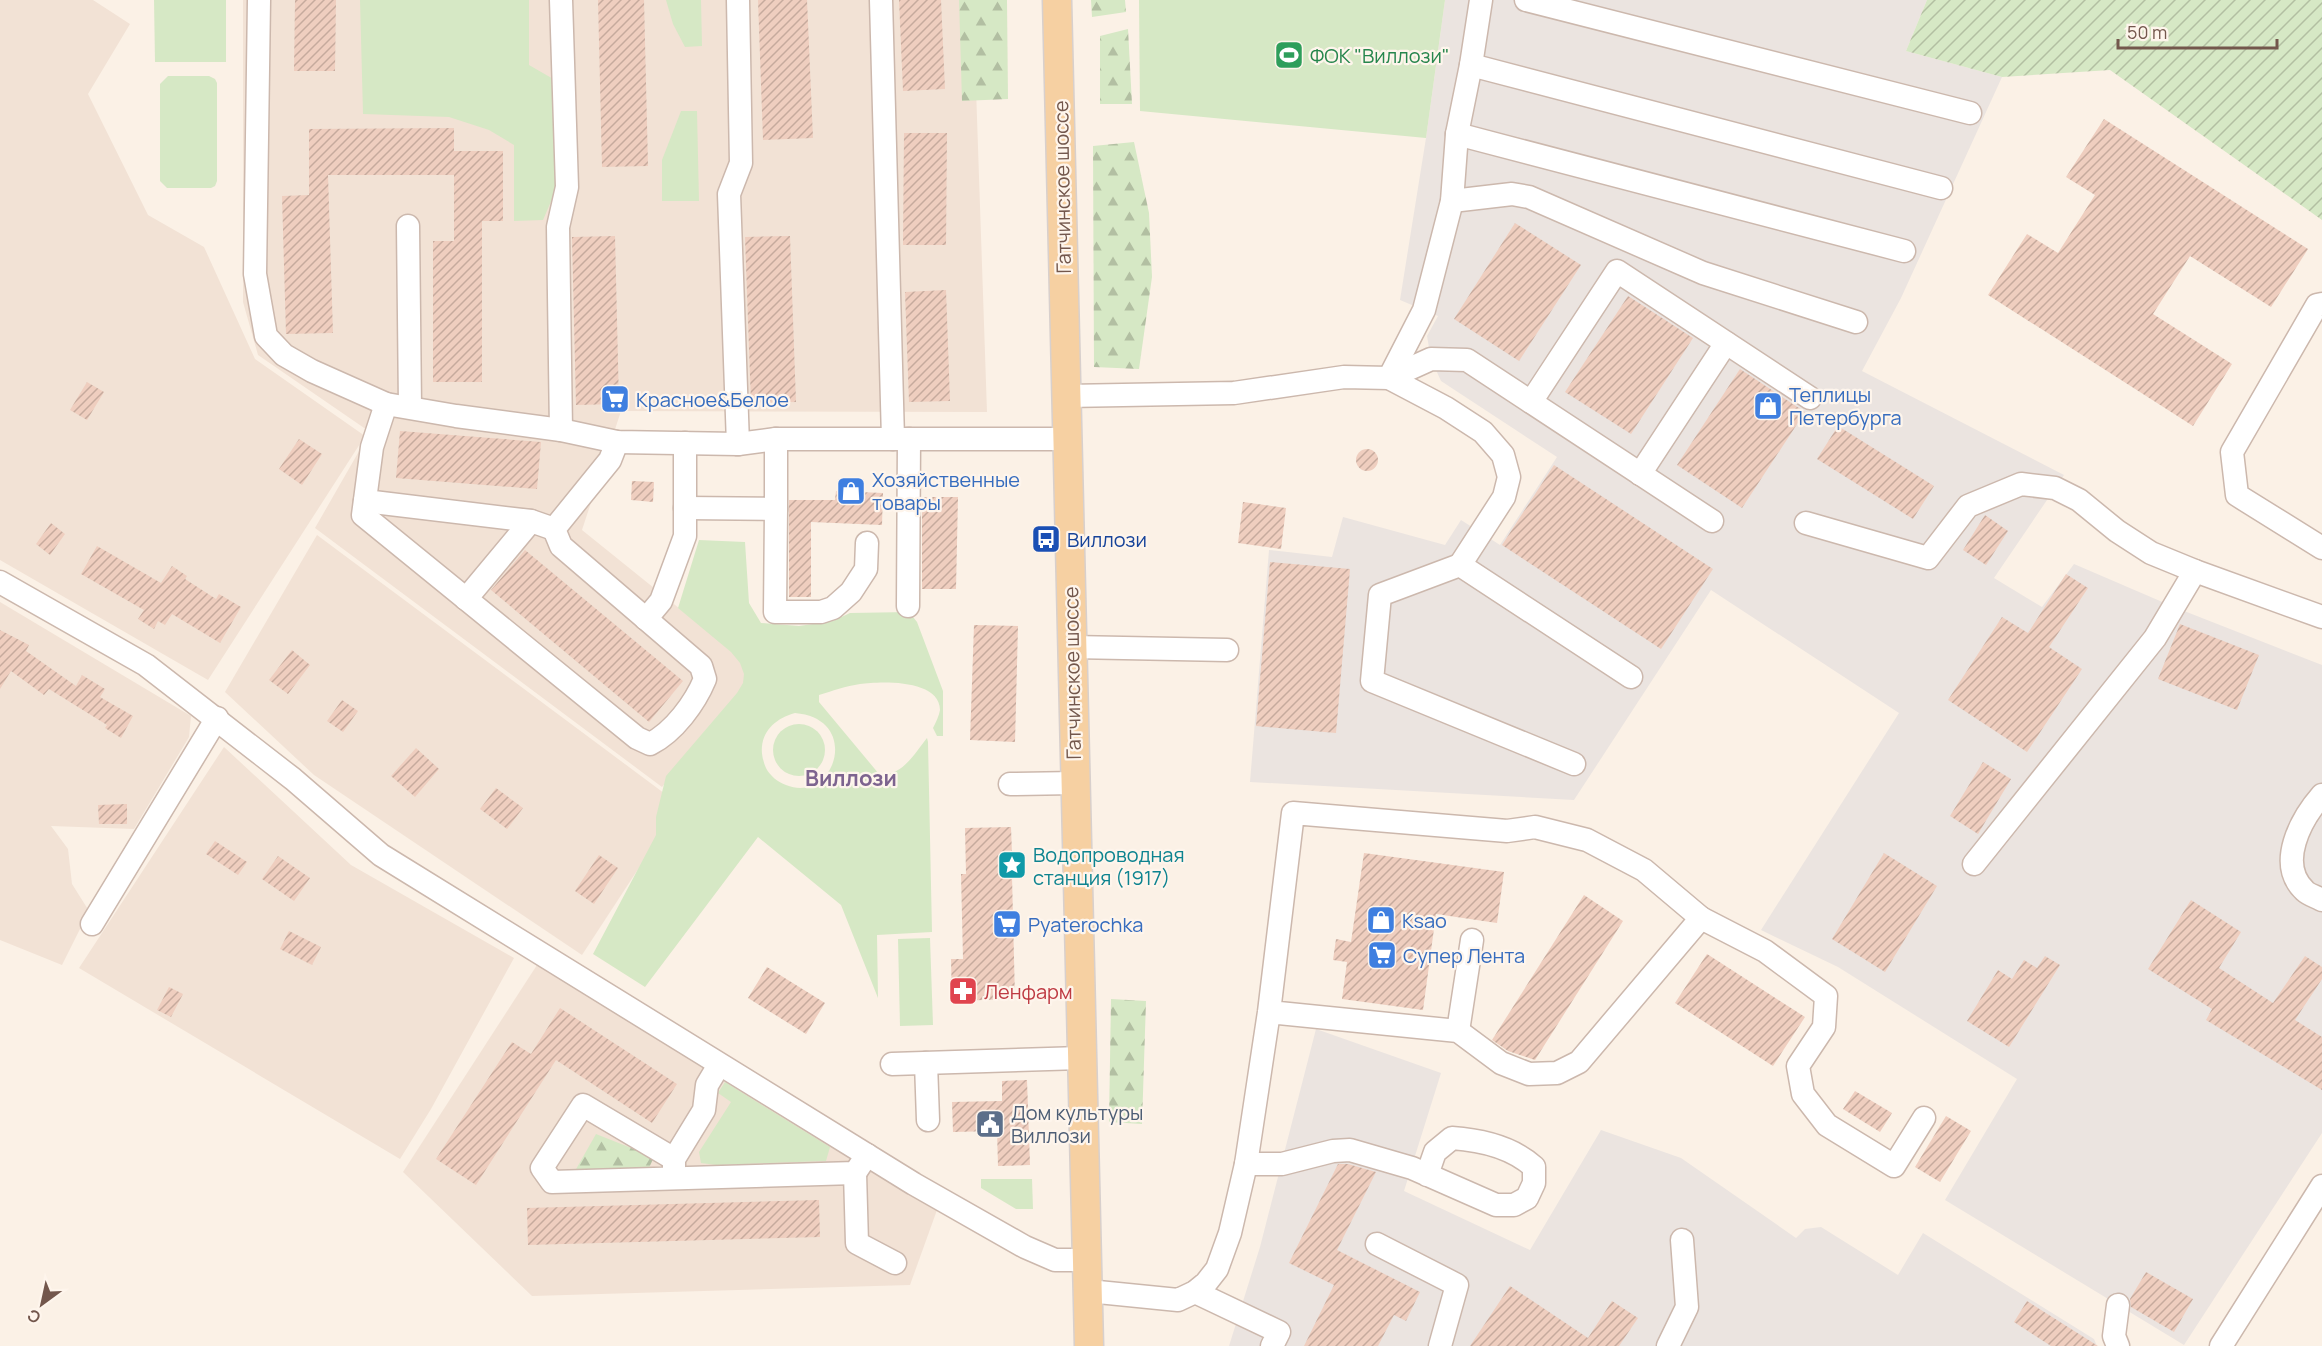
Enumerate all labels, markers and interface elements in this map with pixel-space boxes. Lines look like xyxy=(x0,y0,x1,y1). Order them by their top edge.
scale bar xyxy=(2118,12,2277,50)
text: 50 m xyxy=(2127,20,2167,44)
sports icon: ФОК "Виллози" xyxy=(1273,39,1305,71)
place label: ФОК "Виллози" xyxy=(1310,42,1450,69)
street label: Гатчинское шоссе xyxy=(1047,100,1077,274)
place label: Теплицы Петербурга xyxy=(1789,381,1902,431)
supermarket icon: Красное&Белое xyxy=(599,383,631,415)
place label: Красное&Белое xyxy=(636,386,789,413)
shop icon: Теплицы Петербурга xyxy=(1752,390,1784,422)
place label: Хозяйственные товары xyxy=(872,466,1020,516)
shop icon: Хозяйственные товары xyxy=(835,475,867,507)
bus stop icon: Виллози xyxy=(1030,523,1062,555)
place label: Виллози xyxy=(1067,526,1147,553)
street label: Гатчинское шоссе xyxy=(1057,586,1087,760)
district label: Виллози xyxy=(805,763,897,793)
place label: Водопроводная станция (1917) xyxy=(1033,841,1184,891)
place icon: Водопроводная станция (1917) xyxy=(996,849,1028,881)
shop icon: Ksao xyxy=(1365,904,1397,936)
place label: Ksao xyxy=(1402,907,1447,934)
supermarket icon: Pyaterochka xyxy=(991,908,1023,940)
place label: Pyaterochka xyxy=(1028,911,1143,938)
supermarket icon: Супер Лента xyxy=(1366,939,1398,971)
place label: Супер Лента xyxy=(1403,942,1525,969)
pharmacy icon: Ленфарм xyxy=(947,975,979,1007)
place label: Ленфарм xyxy=(984,978,1073,1005)
place label: Дом культуры Виллози xyxy=(1011,1099,1143,1149)
public building icon: Дом культуры Виллози xyxy=(974,1108,1006,1140)
north arrow xyxy=(12,1274,72,1334)
text: С xyxy=(23,1304,45,1329)

